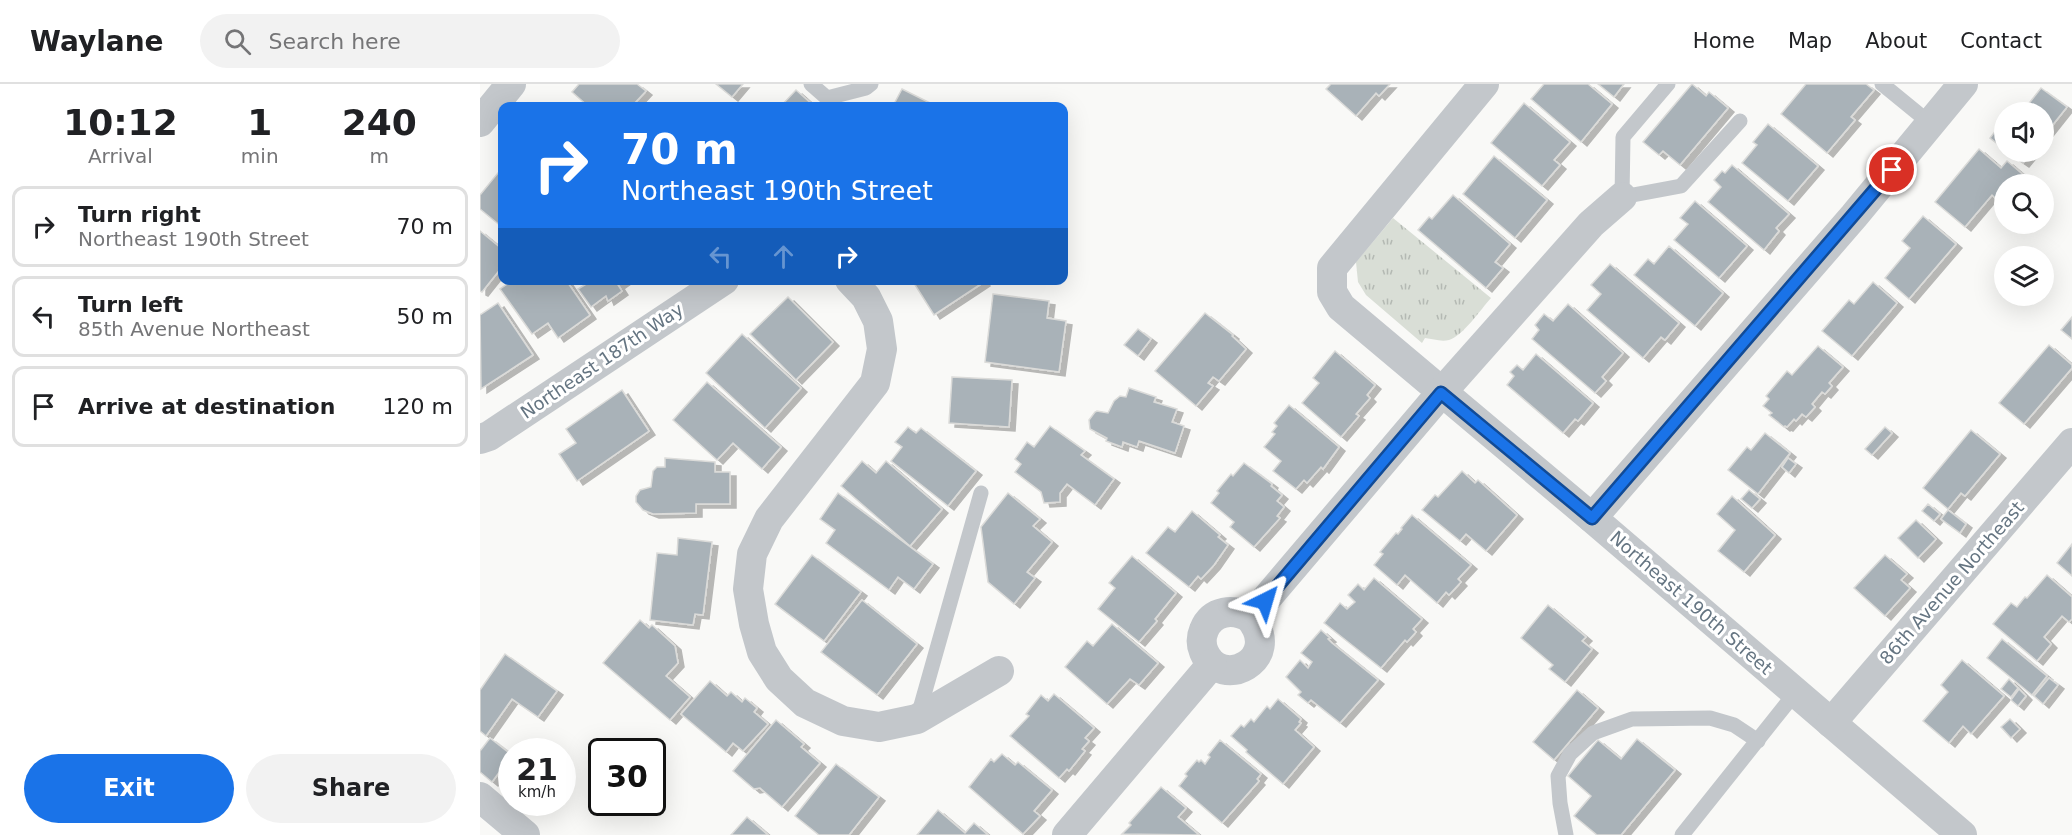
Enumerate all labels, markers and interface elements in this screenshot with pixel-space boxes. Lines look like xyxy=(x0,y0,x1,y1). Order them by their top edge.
search box xyxy=(200,14,620,68)
text: Waylane xyxy=(30,25,164,58)
icon: search xyxy=(221,25,254,58)
text: Search here xyxy=(269,29,401,54)
text: Home xyxy=(1693,29,1755,53)
text: Map xyxy=(1788,29,1832,53)
text: About xyxy=(1865,29,1927,53)
text: Contact xyxy=(1960,29,2042,53)
text: 10:12 xyxy=(63,102,178,143)
text: 1 xyxy=(247,102,272,143)
text: 240 xyxy=(342,102,417,143)
map controls xyxy=(1994,102,2054,306)
button: sound xyxy=(1994,102,2054,162)
text: 70 m xyxy=(621,125,738,174)
icon: right xyxy=(522,126,600,204)
text: Arrival xyxy=(88,144,153,168)
text: min xyxy=(241,144,279,168)
text: m xyxy=(370,144,389,168)
pin xyxy=(1866,144,1917,195)
icon: arrive xyxy=(1875,153,1908,186)
button: search xyxy=(1994,174,2054,234)
text: Northeast 190th Street xyxy=(621,175,933,206)
text: Turn right xyxy=(78,202,201,227)
icon: right xyxy=(27,210,60,243)
text: 70 m xyxy=(397,214,453,239)
text: Northeast 190th Street xyxy=(78,227,309,251)
icon: left xyxy=(704,240,737,273)
icon: ahead xyxy=(767,240,800,273)
icon: right xyxy=(830,240,863,273)
button: layers xyxy=(1994,246,2054,306)
text: Turn left xyxy=(78,292,183,317)
street label: Northeast 187th Way xyxy=(516,298,687,423)
icon: left xyxy=(27,300,60,333)
text: 50 m xyxy=(397,304,453,329)
text: 85th Avenue Northeast xyxy=(78,317,310,341)
icon: arrive xyxy=(27,390,60,423)
text: Arrive at destination xyxy=(78,394,335,419)
text: 120 m xyxy=(383,394,453,419)
street label: 86th Avenue Northeast xyxy=(1875,497,2028,668)
street label: Northeast 190th Street xyxy=(1606,527,1777,679)
position arrow xyxy=(1233,569,1297,633)
speed limit sign: 30 xyxy=(588,738,666,816)
text: 21 xyxy=(516,752,558,787)
button: Exit xyxy=(24,754,234,823)
button: Share xyxy=(246,754,456,823)
text: km/h xyxy=(518,783,556,801)

